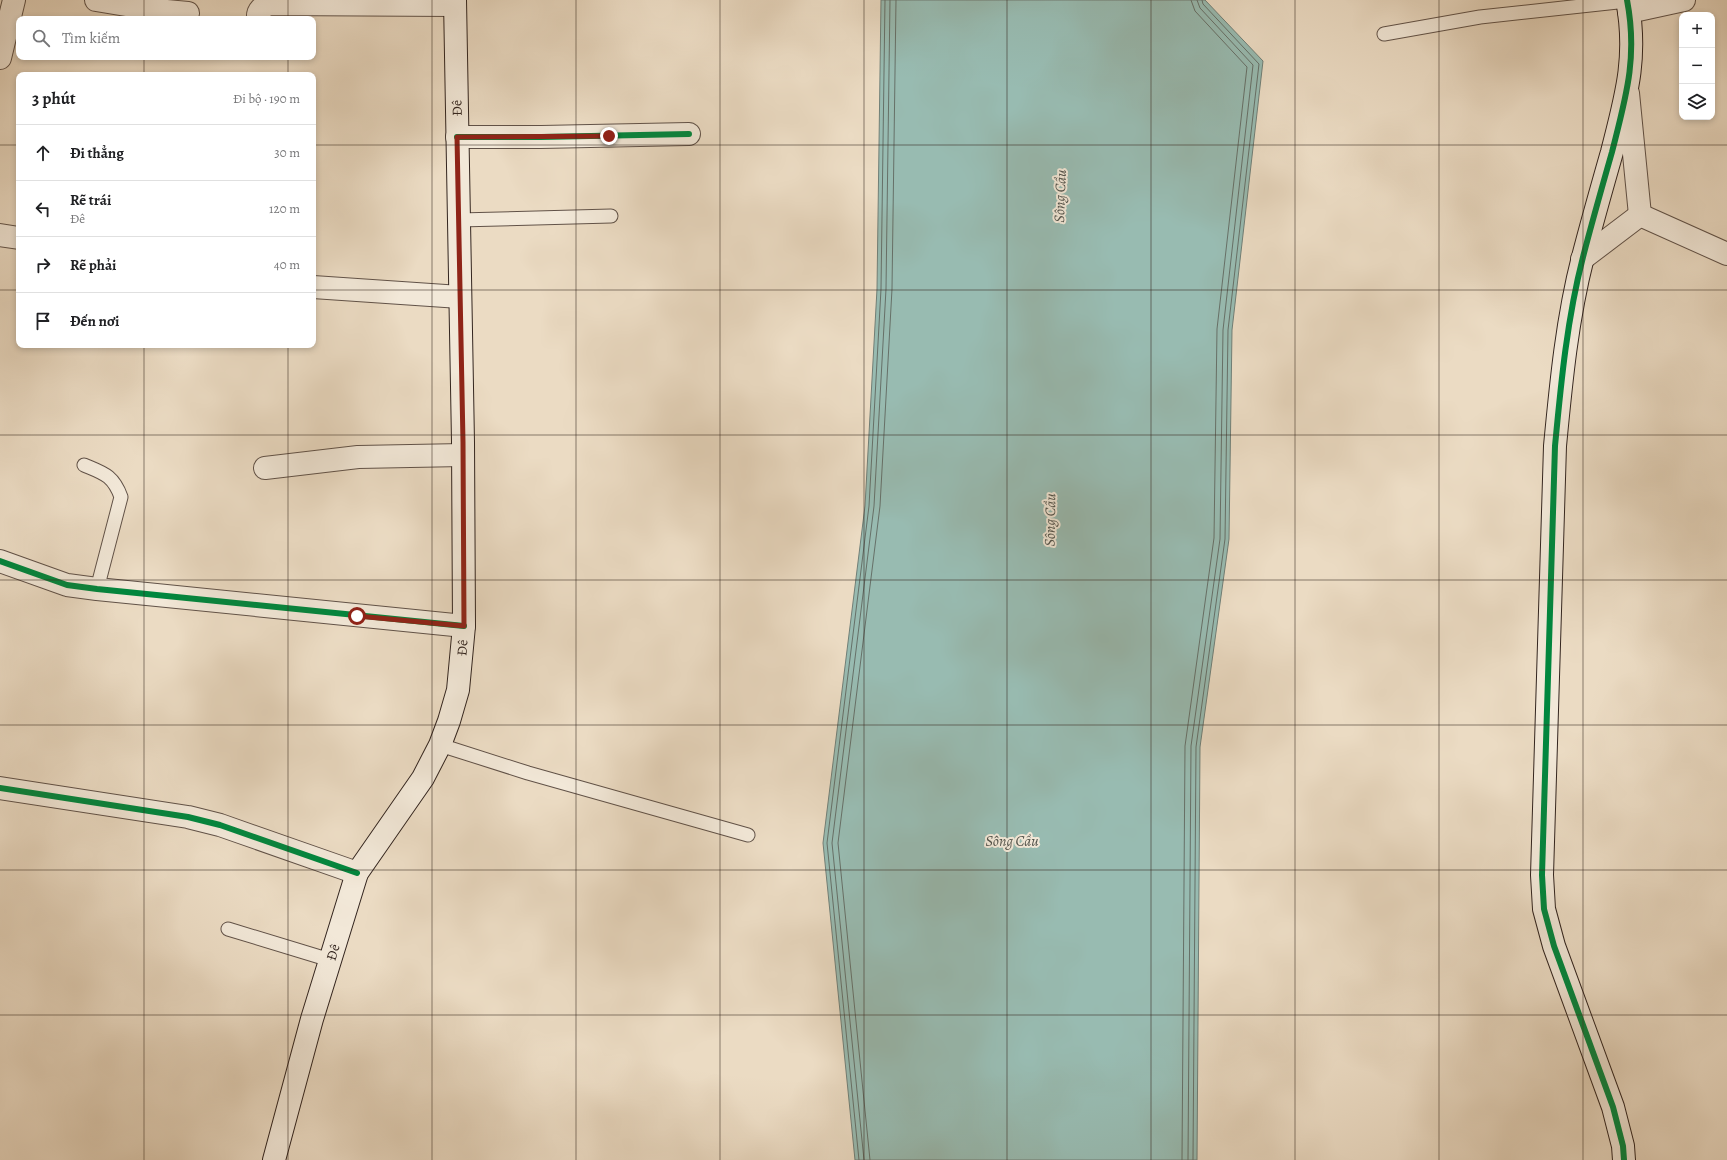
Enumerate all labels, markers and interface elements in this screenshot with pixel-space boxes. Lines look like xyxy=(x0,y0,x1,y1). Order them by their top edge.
map controls xyxy=(1679,12,1715,120)
button: + xyxy=(1679,12,1715,48)
search box xyxy=(16,16,316,60)
icon: search xyxy=(30,27,52,49)
text: Tìm kiếm xyxy=(62,28,120,48)
button: − xyxy=(1679,48,1715,84)
button: layers xyxy=(1679,84,1715,120)
text: 3 phút xyxy=(32,87,76,110)
text: Đi bộ · 190 m xyxy=(233,90,300,107)
street label: Đê xyxy=(447,100,467,116)
route end xyxy=(600,127,618,145)
icon: ahead xyxy=(32,142,54,164)
text: Đi thẳng xyxy=(70,143,124,163)
text: 30 m xyxy=(274,144,300,161)
water label: Sông Cầu xyxy=(1049,169,1071,223)
text: Rẽ trái xyxy=(70,190,111,210)
icon: left xyxy=(32,198,54,220)
text: 120 m xyxy=(269,200,300,217)
text: Đê xyxy=(70,210,85,227)
icon: right xyxy=(32,254,54,276)
text: Rẽ phải xyxy=(70,255,116,275)
text: 40 m xyxy=(274,256,300,273)
icon: arrive xyxy=(32,310,54,332)
text: Đến nơi xyxy=(70,311,119,331)
water label: Sông Cầu xyxy=(1040,493,1060,547)
route start xyxy=(348,607,366,625)
street label: Đê xyxy=(452,639,472,657)
water label: Sông Cầu xyxy=(985,831,1039,851)
street label: Đê xyxy=(321,942,344,963)

